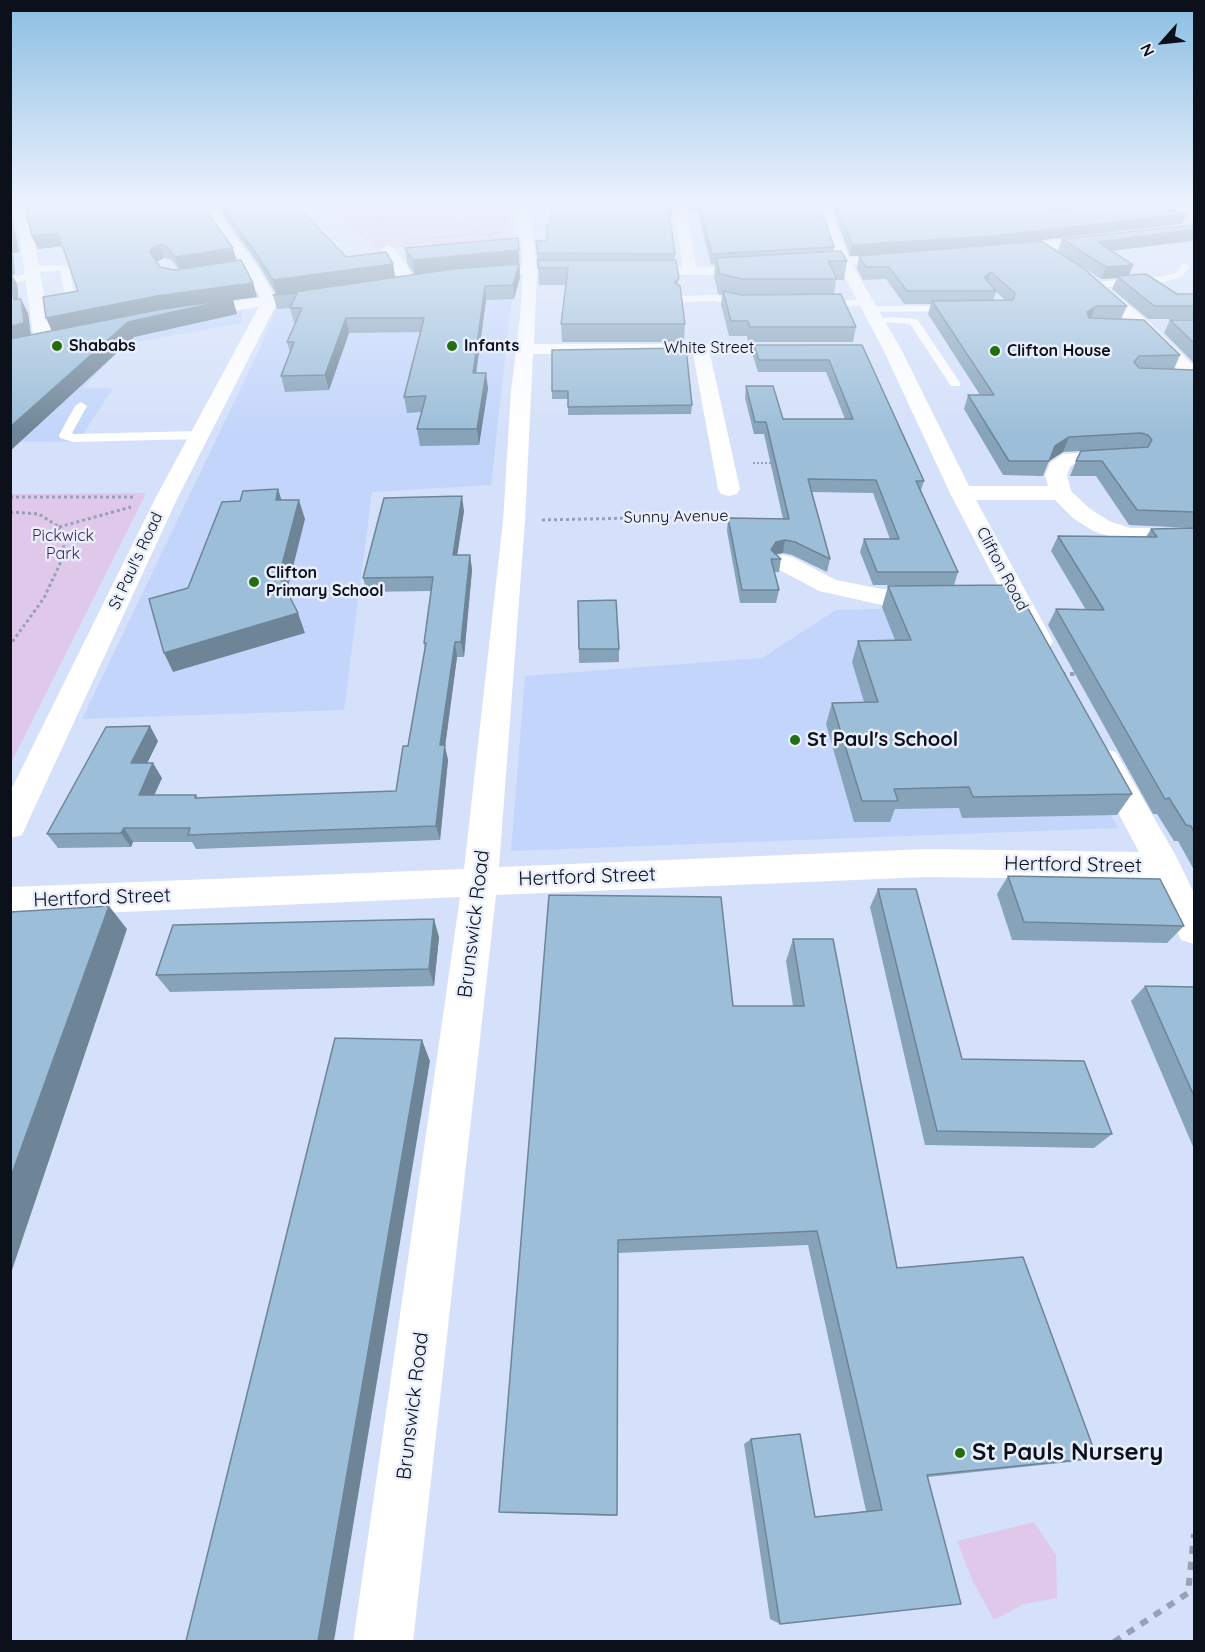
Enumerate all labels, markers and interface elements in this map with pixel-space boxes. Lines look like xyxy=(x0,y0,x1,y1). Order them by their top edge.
north arrow xyxy=(1133,12,1193,72)
text: N xyxy=(1135,40,1159,60)
place label: Shababs xyxy=(69,336,136,356)
place label: Infants xyxy=(464,336,519,356)
street label: White Street xyxy=(664,338,754,358)
marker: Shababs xyxy=(50,339,64,353)
marker: Infants xyxy=(445,339,459,353)
place label: Clifton House xyxy=(1007,341,1111,361)
marker: Clifton House xyxy=(988,344,1002,358)
street label: Sunny Avenue xyxy=(623,506,729,528)
street label: St Paul's Road xyxy=(105,509,167,613)
street label: Clifton Road xyxy=(972,524,1032,614)
park label: Pickwick Park xyxy=(32,526,94,564)
place label: Clifton Primary School xyxy=(266,563,384,601)
marker: Clifton Primary School xyxy=(247,575,261,589)
place label: St Paul's School xyxy=(807,728,958,752)
marker: St Paul's School xyxy=(788,733,802,747)
street label: Brunswick Road xyxy=(453,849,495,999)
street label: Hertford Street xyxy=(1004,852,1142,878)
street label: Hertford Street xyxy=(518,863,656,891)
street label: Hertford Street xyxy=(33,884,171,912)
street label: Brunswick Road xyxy=(392,1331,434,1481)
place label: St Pauls Nursery xyxy=(972,1439,1163,1467)
marker: St Pauls Nursery xyxy=(953,1446,967,1460)

